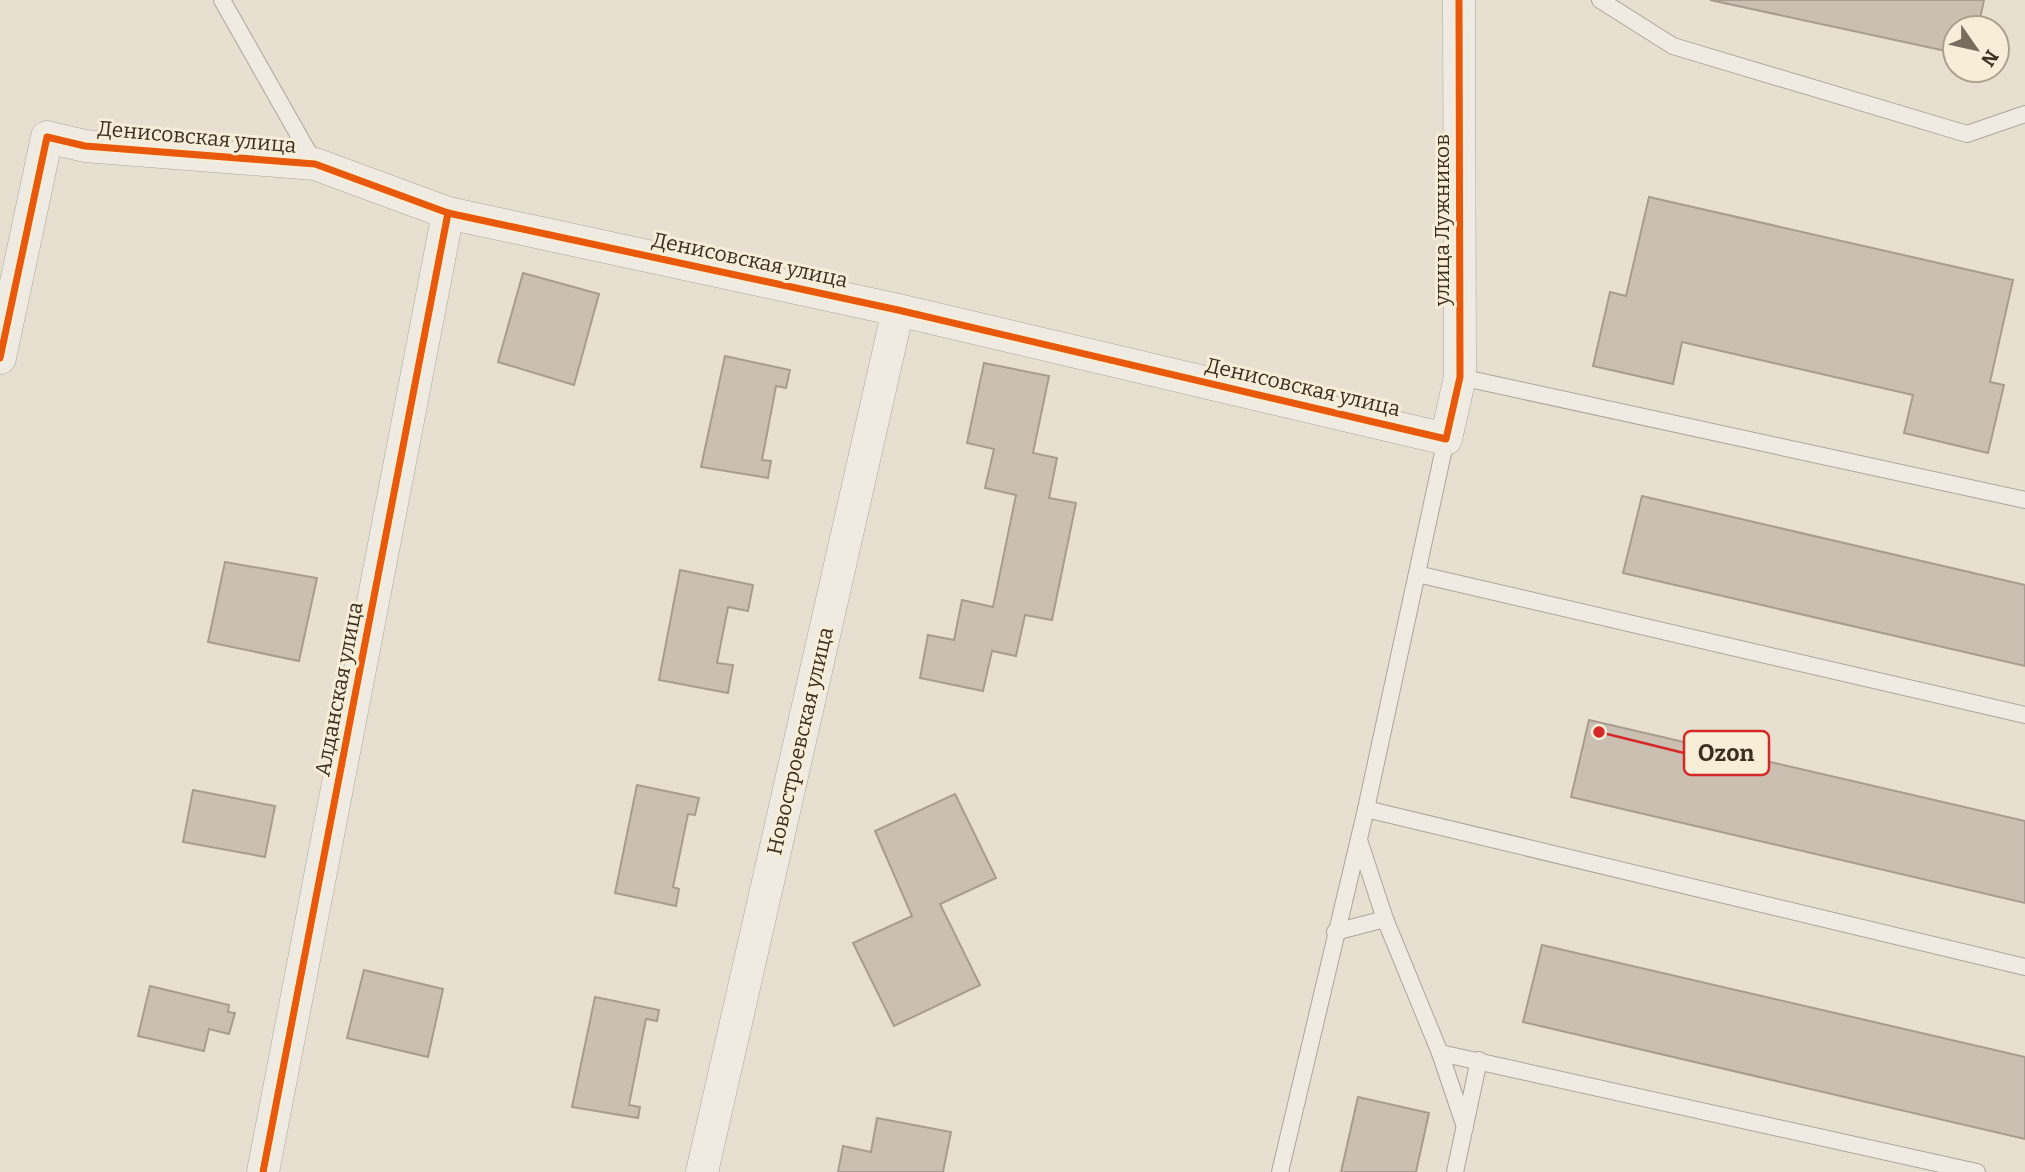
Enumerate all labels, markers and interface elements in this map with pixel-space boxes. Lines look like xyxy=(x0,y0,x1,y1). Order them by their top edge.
north arrow xyxy=(1941,14,2011,84)
text: N xyxy=(1976,46,2003,71)
street label: Денисовская улица xyxy=(97,115,298,159)
street label: улица Лужников xyxy=(1429,134,1455,307)
street label: Денисовская улица xyxy=(650,227,851,294)
street label: Денисовская улица xyxy=(1203,352,1403,422)
street label: Алданская улица xyxy=(309,599,369,778)
street label: Новостроевская улица xyxy=(761,624,839,857)
callout: Ozon xyxy=(1684,731,1769,775)
text: Ozon xyxy=(1698,739,1754,767)

